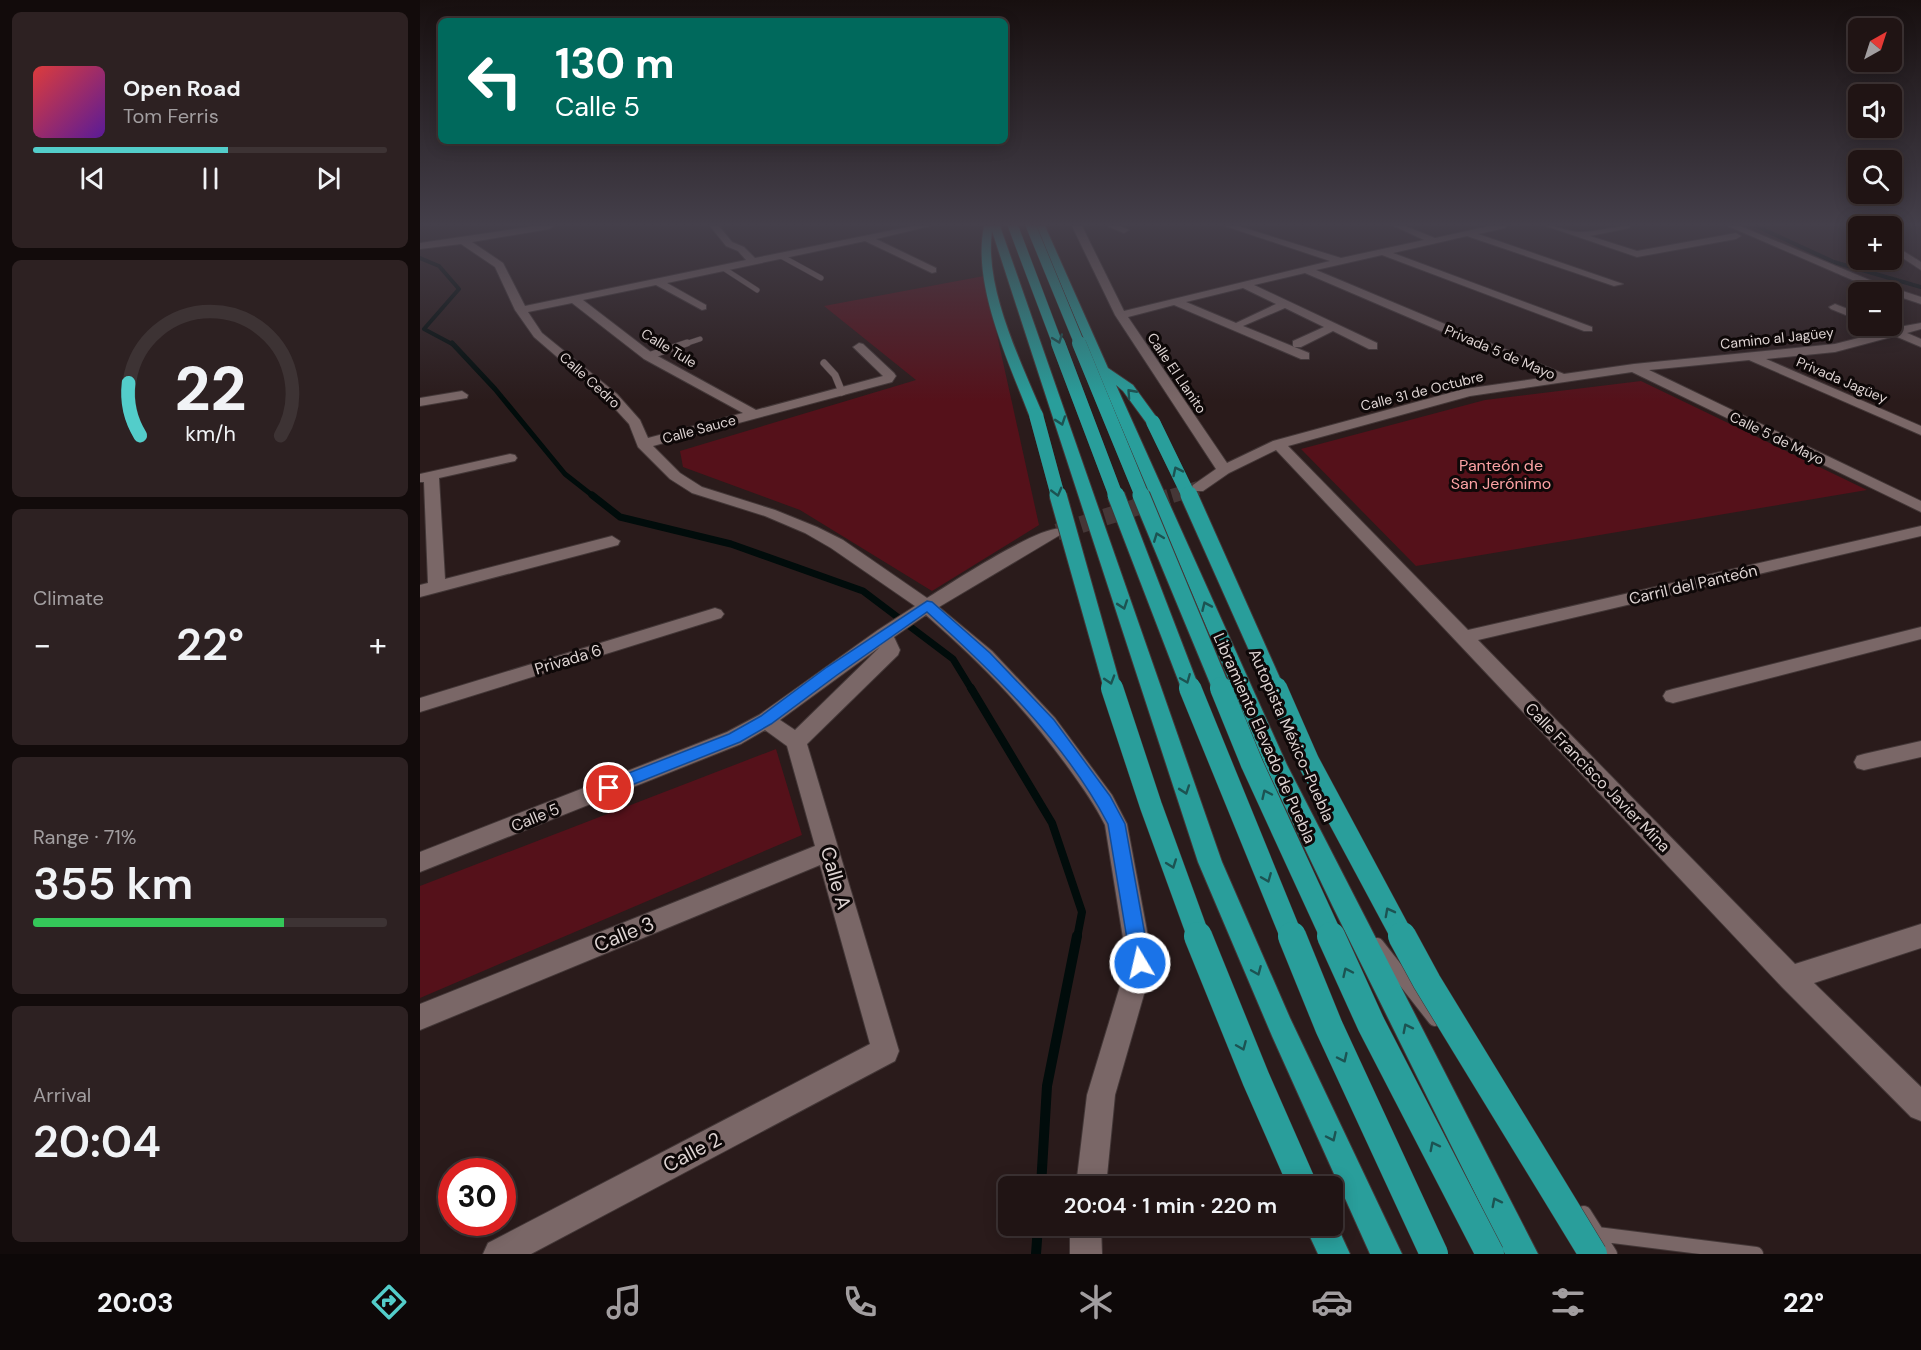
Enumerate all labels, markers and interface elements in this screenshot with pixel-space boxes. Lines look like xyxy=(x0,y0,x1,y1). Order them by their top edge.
north arrow xyxy=(1848,18,1902,72)
map controls xyxy=(1848,18,1902,336)
text: 130 m xyxy=(555,36,675,91)
icon: left xyxy=(456,42,534,120)
text: Open Road xyxy=(123,74,241,103)
button: sound xyxy=(1848,84,1902,138)
text: Calle 5 xyxy=(555,89,640,124)
text: Tom Ferris xyxy=(123,103,219,129)
button: search xyxy=(1848,150,1902,204)
icon: previous xyxy=(76,162,109,195)
icon: pause xyxy=(194,162,227,195)
icon: next xyxy=(312,162,345,195)
button: + xyxy=(1848,216,1902,270)
button: − xyxy=(1848,282,1902,336)
street label: Privada 5 de Mayo xyxy=(1442,321,1558,383)
street label: Camino al Jagüey xyxy=(1719,323,1835,353)
street label: Calle Tule xyxy=(638,324,700,372)
street label: Calle El Llanito xyxy=(1143,329,1211,417)
one-way arrow xyxy=(1050,333,1063,344)
text: 22 xyxy=(174,348,246,429)
street label: Calle Cedro xyxy=(556,348,624,412)
street label: Privada Jagüey xyxy=(1794,353,1891,407)
street label: Calle 31 de Octubre xyxy=(1359,367,1485,415)
one-way arrow xyxy=(1127,389,1138,400)
street label: Calle 5 de Mayo xyxy=(1727,407,1827,469)
street label: Calle Sauce xyxy=(660,411,738,447)
one-way arrow xyxy=(1053,415,1066,426)
text: km/h xyxy=(185,420,235,448)
park label: Panteón de San Jerónimo xyxy=(1451,455,1551,494)
one-way arrow xyxy=(1173,466,1185,477)
one-way arrow xyxy=(1050,486,1062,497)
one-way arrow xyxy=(1153,532,1165,543)
street label: Carril del Panteón xyxy=(1627,559,1759,609)
text: Climate xyxy=(33,585,104,611)
one-way arrow xyxy=(1115,599,1128,610)
one-way arrow xyxy=(1202,601,1214,612)
text: 22° xyxy=(176,615,244,674)
text: − xyxy=(33,623,51,666)
text: + xyxy=(369,623,387,666)
street label: Libramiento Elevado de Puebla xyxy=(1209,630,1321,847)
street label: Privada 6 xyxy=(532,639,604,680)
street label: Autopista México-Puebla xyxy=(1244,646,1339,825)
one-way arrow xyxy=(1178,673,1191,683)
one-way arrow xyxy=(1102,674,1115,685)
street label: Calle Francisco Javier Mina xyxy=(1521,698,1675,857)
pin xyxy=(583,762,634,813)
icon: arrive xyxy=(592,771,625,804)
one-way arrow xyxy=(1178,784,1191,795)
one-way arrow xyxy=(1261,790,1273,801)
street label: Calle 5 xyxy=(508,798,562,837)
text: Range · 71% xyxy=(33,824,136,850)
street label: Calle A xyxy=(815,844,857,912)
text: 355 km xyxy=(33,854,193,913)
one-way arrow xyxy=(1165,858,1177,869)
one-way arrow xyxy=(1260,872,1272,883)
one-way arrow xyxy=(1385,907,1396,918)
street label: Calle 3 xyxy=(590,910,658,958)
position arrow xyxy=(1108,931,1172,995)
one-way arrow xyxy=(1250,965,1262,976)
one-way arrow xyxy=(1342,967,1354,978)
one-way arrow xyxy=(1403,1024,1414,1035)
one-way arrow xyxy=(1235,1040,1247,1051)
one-way arrow xyxy=(1335,1052,1347,1063)
text: Arrival xyxy=(33,1082,91,1108)
text: 20:04 xyxy=(33,1112,161,1171)
street label: Calle 2 xyxy=(658,1126,726,1178)
one-way arrow xyxy=(1324,1131,1336,1142)
one-way arrow xyxy=(1430,1142,1441,1152)
speed limit sign: 30 xyxy=(438,1158,516,1236)
text: 20:04 · 1 min · 220 m xyxy=(1064,1191,1277,1220)
one-way arrow xyxy=(1491,1197,1503,1208)
icon: directions xyxy=(368,1281,410,1323)
icon: music xyxy=(603,1281,645,1323)
icon: phone xyxy=(839,1281,881,1323)
icon: climate xyxy=(1075,1281,1117,1323)
icon: car xyxy=(1311,1281,1353,1323)
icon: filters xyxy=(1547,1281,1589,1323)
text: 20:03 xyxy=(97,1285,174,1320)
text: 22° xyxy=(1783,1285,1824,1320)

